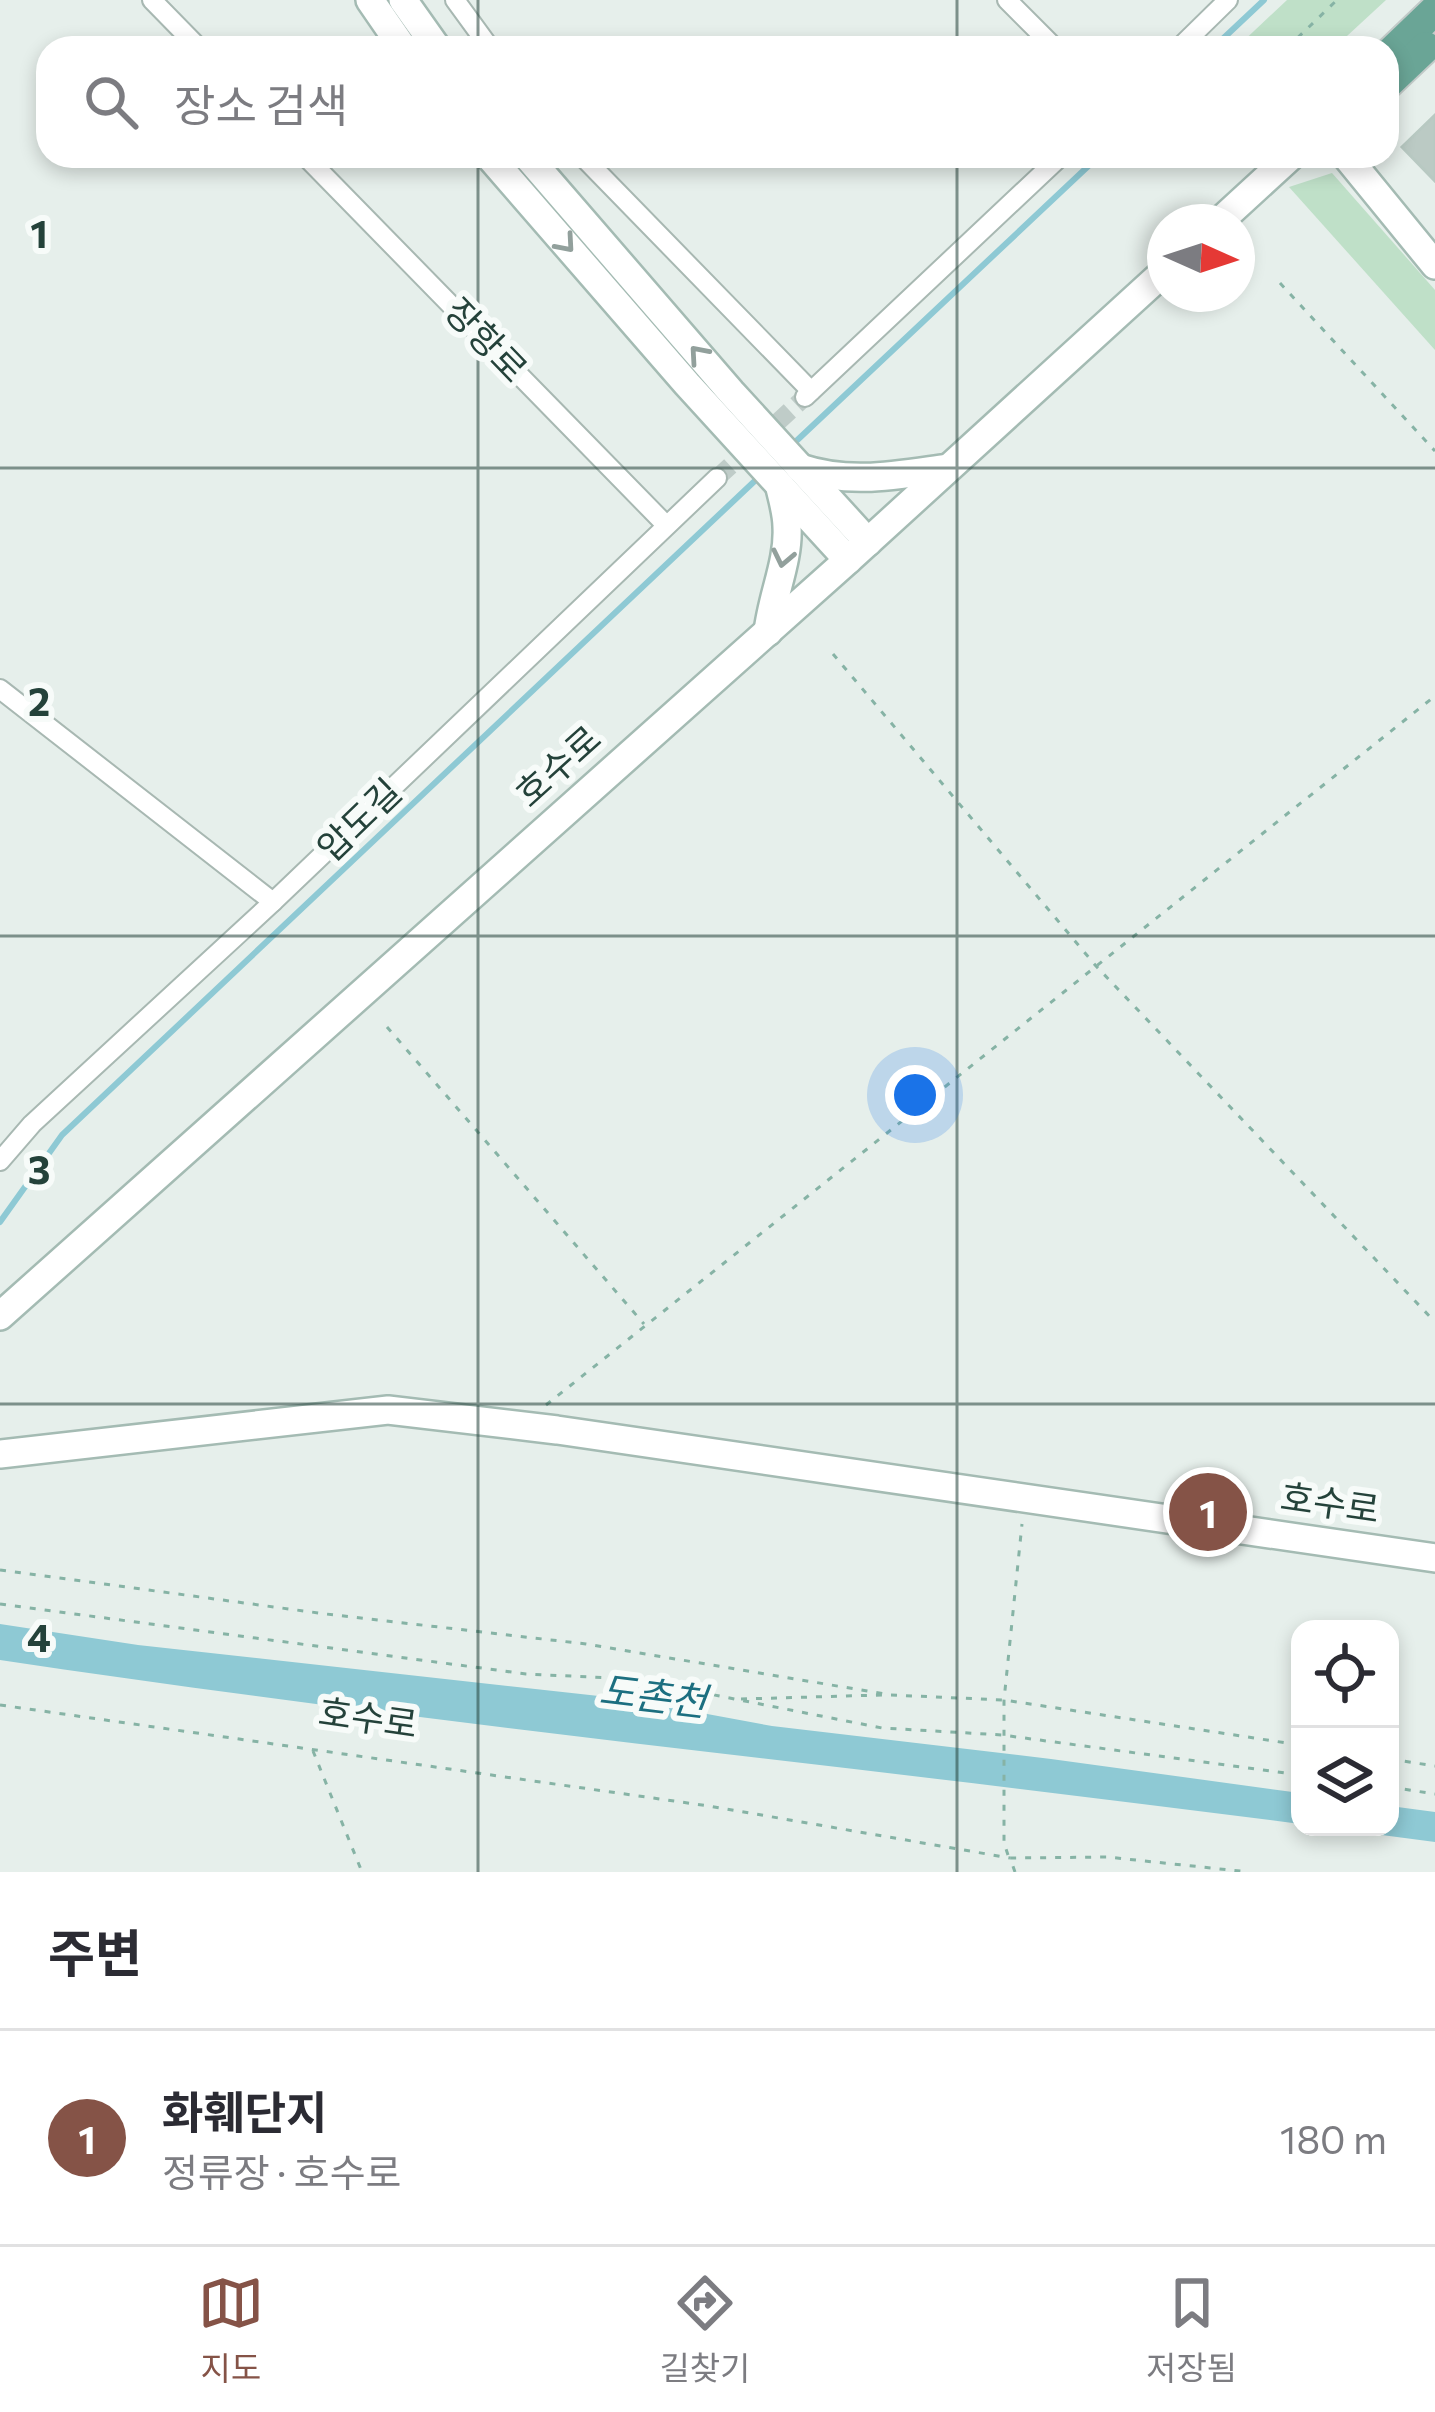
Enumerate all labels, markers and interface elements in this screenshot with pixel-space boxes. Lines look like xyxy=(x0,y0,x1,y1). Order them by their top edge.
search box xyxy=(36,36,1399,168)
icon: search xyxy=(78,69,144,135)
text: 장소 검색 xyxy=(174,76,348,131)
north arrow xyxy=(1147,204,1255,312)
text: 1 xyxy=(30,208,48,256)
one-way arrow xyxy=(552,231,573,252)
street label: 장항로 xyxy=(437,288,538,390)
one-way arrow xyxy=(691,346,712,368)
one-way arrow xyxy=(771,548,797,568)
text: 2 xyxy=(28,676,50,724)
street label: 호수로 xyxy=(505,715,608,814)
street label: 압도길 xyxy=(307,768,409,869)
your location xyxy=(885,1065,945,1125)
text: 3 xyxy=(28,1144,50,1192)
pin: 1 xyxy=(1169,1467,1247,1557)
street label: 호수로 xyxy=(1278,1472,1383,1530)
text: 4 xyxy=(27,1612,51,1660)
map controls xyxy=(1291,1620,1399,1836)
button: locate xyxy=(1291,1620,1399,1728)
water label: 도촌천 xyxy=(597,1664,714,1725)
street label: 호수로 xyxy=(316,1687,421,1745)
button: layers xyxy=(1291,1728,1399,1836)
text: 주변 xyxy=(48,1920,142,1983)
text: 화훼단지 xyxy=(162,2083,328,2138)
text: 1 xyxy=(78,2114,96,2162)
text: 180 m xyxy=(1280,2114,1387,2162)
text: 정류장 · 호수로 xyxy=(162,2147,401,2195)
tab: 지도 xyxy=(198,2270,264,2390)
tab: 길찾기 xyxy=(659,2270,750,2390)
tab: 저장됨 xyxy=(1146,2270,1237,2390)

